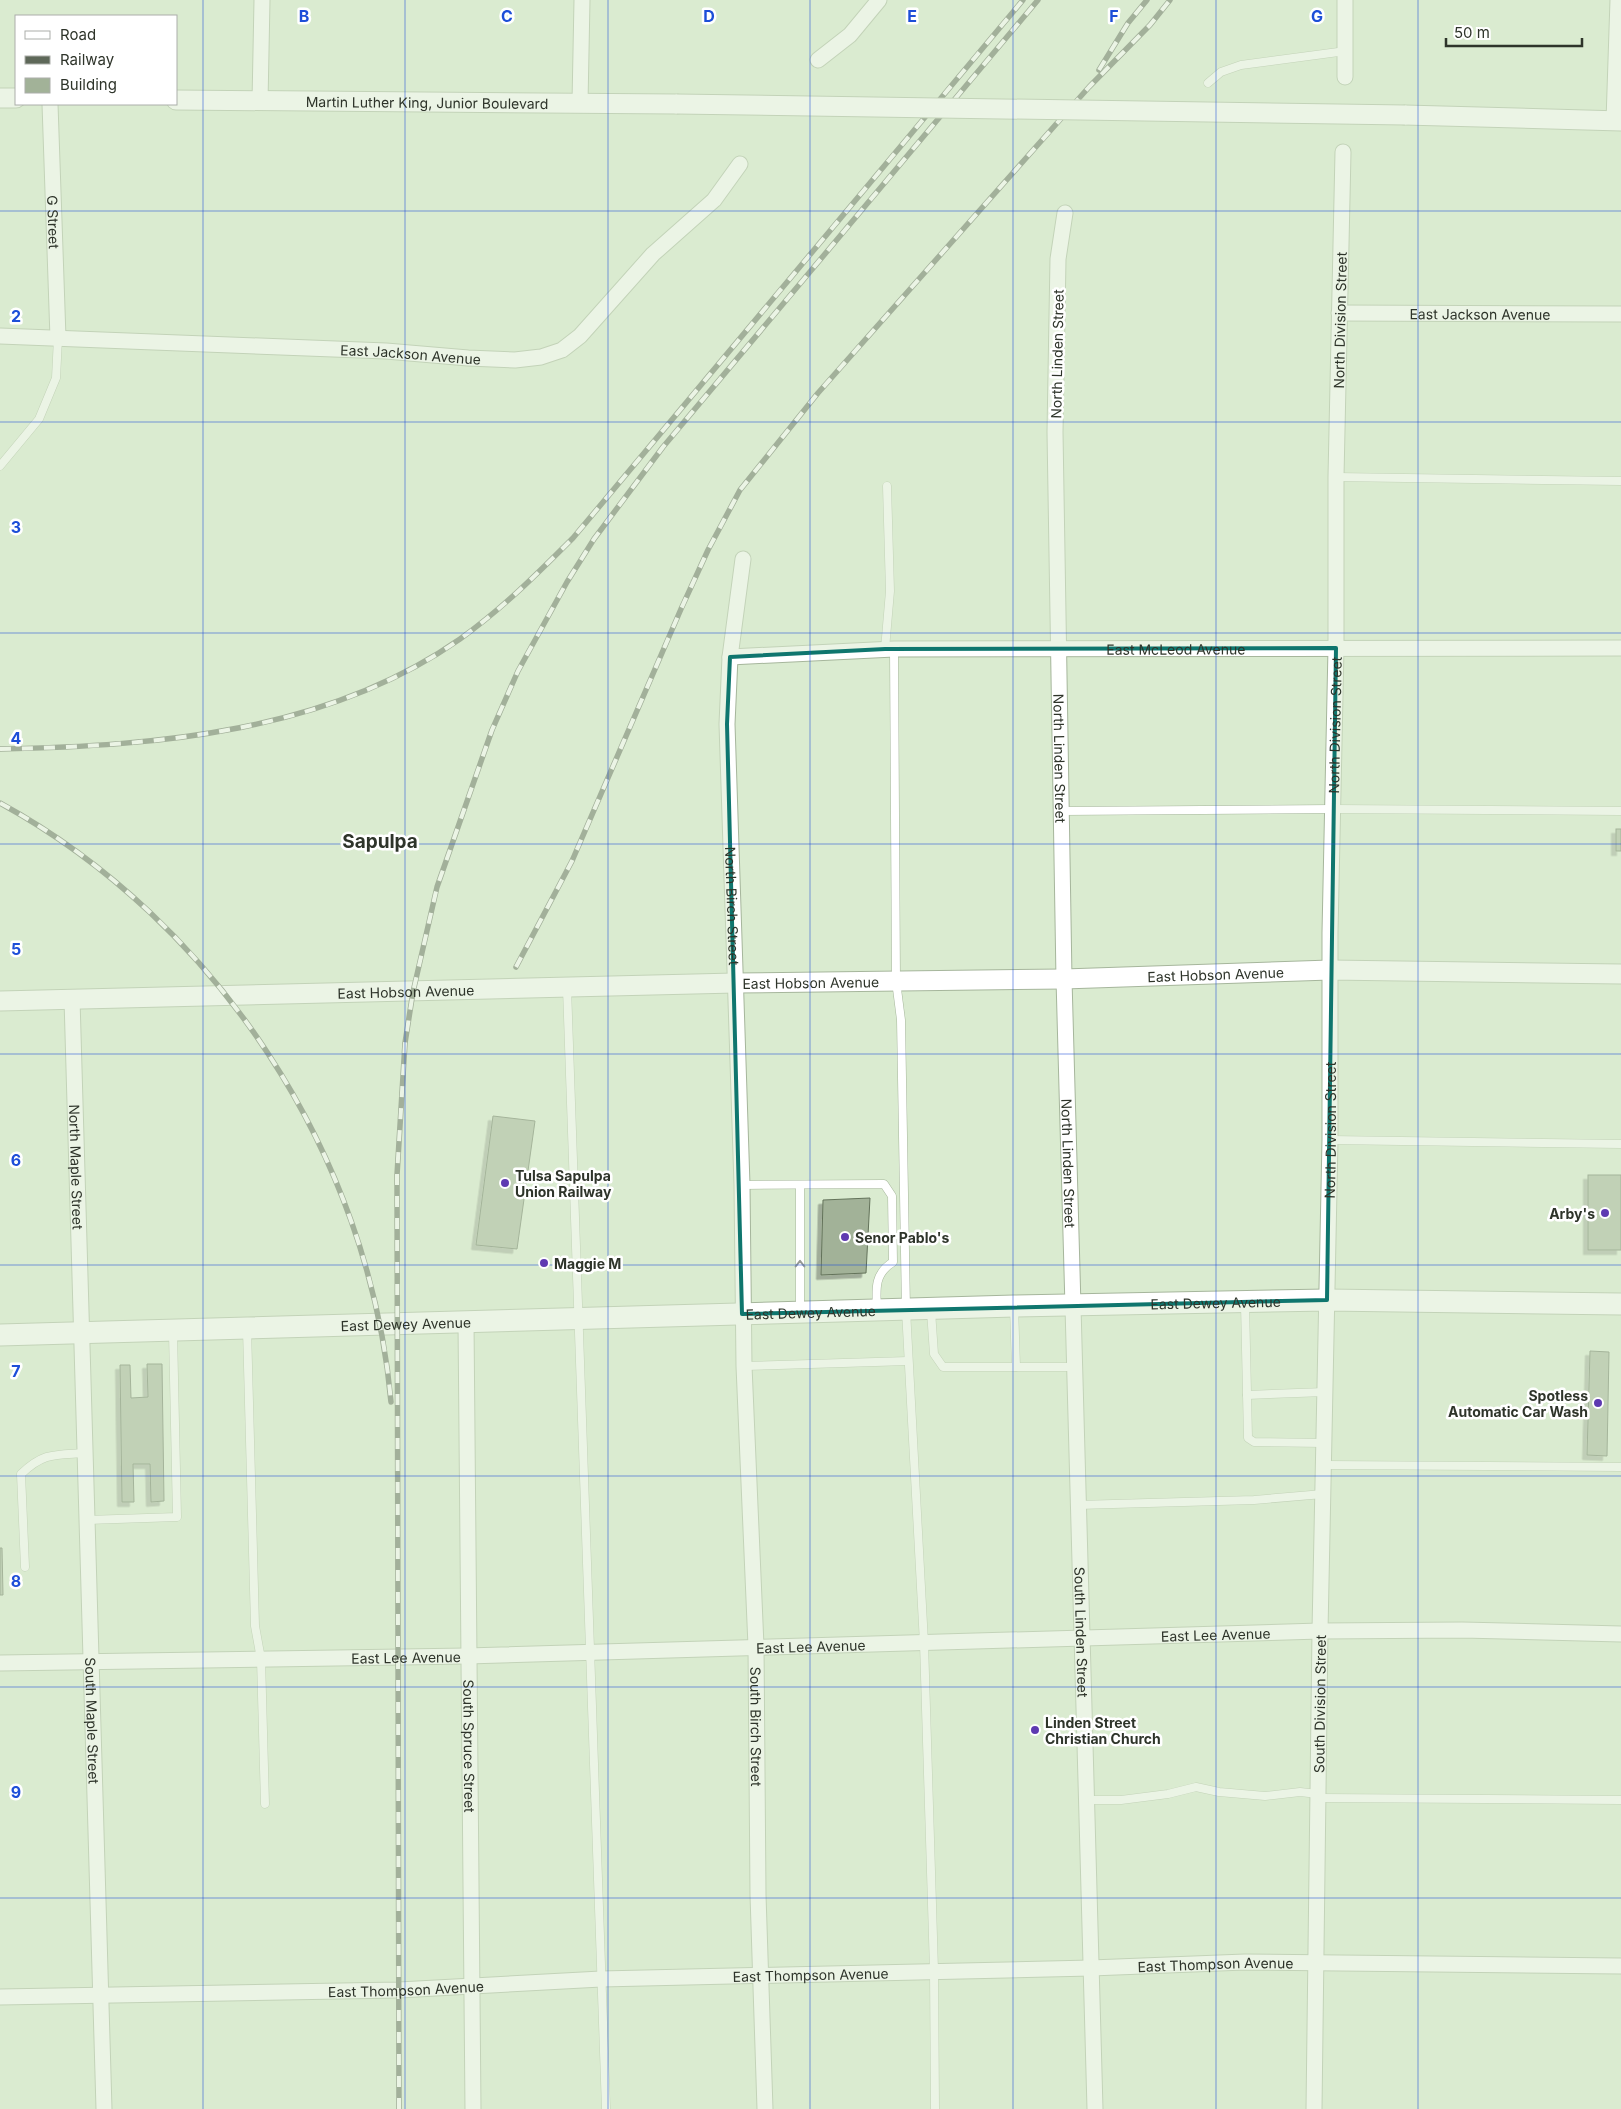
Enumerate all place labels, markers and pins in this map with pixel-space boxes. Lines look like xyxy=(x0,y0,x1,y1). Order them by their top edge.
place label: Tulsa Sapulpa Union Railway xyxy=(515,1167,612,1200)
marker: Tulsa Sapulpa Union Railway xyxy=(499,1177,511,1189)
place label: Arby's xyxy=(1549,1205,1595,1222)
marker: Arby's xyxy=(1599,1207,1611,1219)
place label: Senor Pablo's xyxy=(855,1229,949,1246)
marker: Senor Pablo's xyxy=(839,1231,851,1243)
place label: Maggie M xyxy=(554,1255,621,1272)
marker: Maggie M xyxy=(538,1257,550,1269)
place label: Spotless Automatic Car Wash xyxy=(1448,1387,1588,1420)
marker: Spotless Automatic Car Wash xyxy=(1592,1397,1604,1409)
place label: Linden Street Christian Church xyxy=(1045,1714,1161,1747)
marker: Linden Street Christian Church xyxy=(1029,1724,1041,1736)

